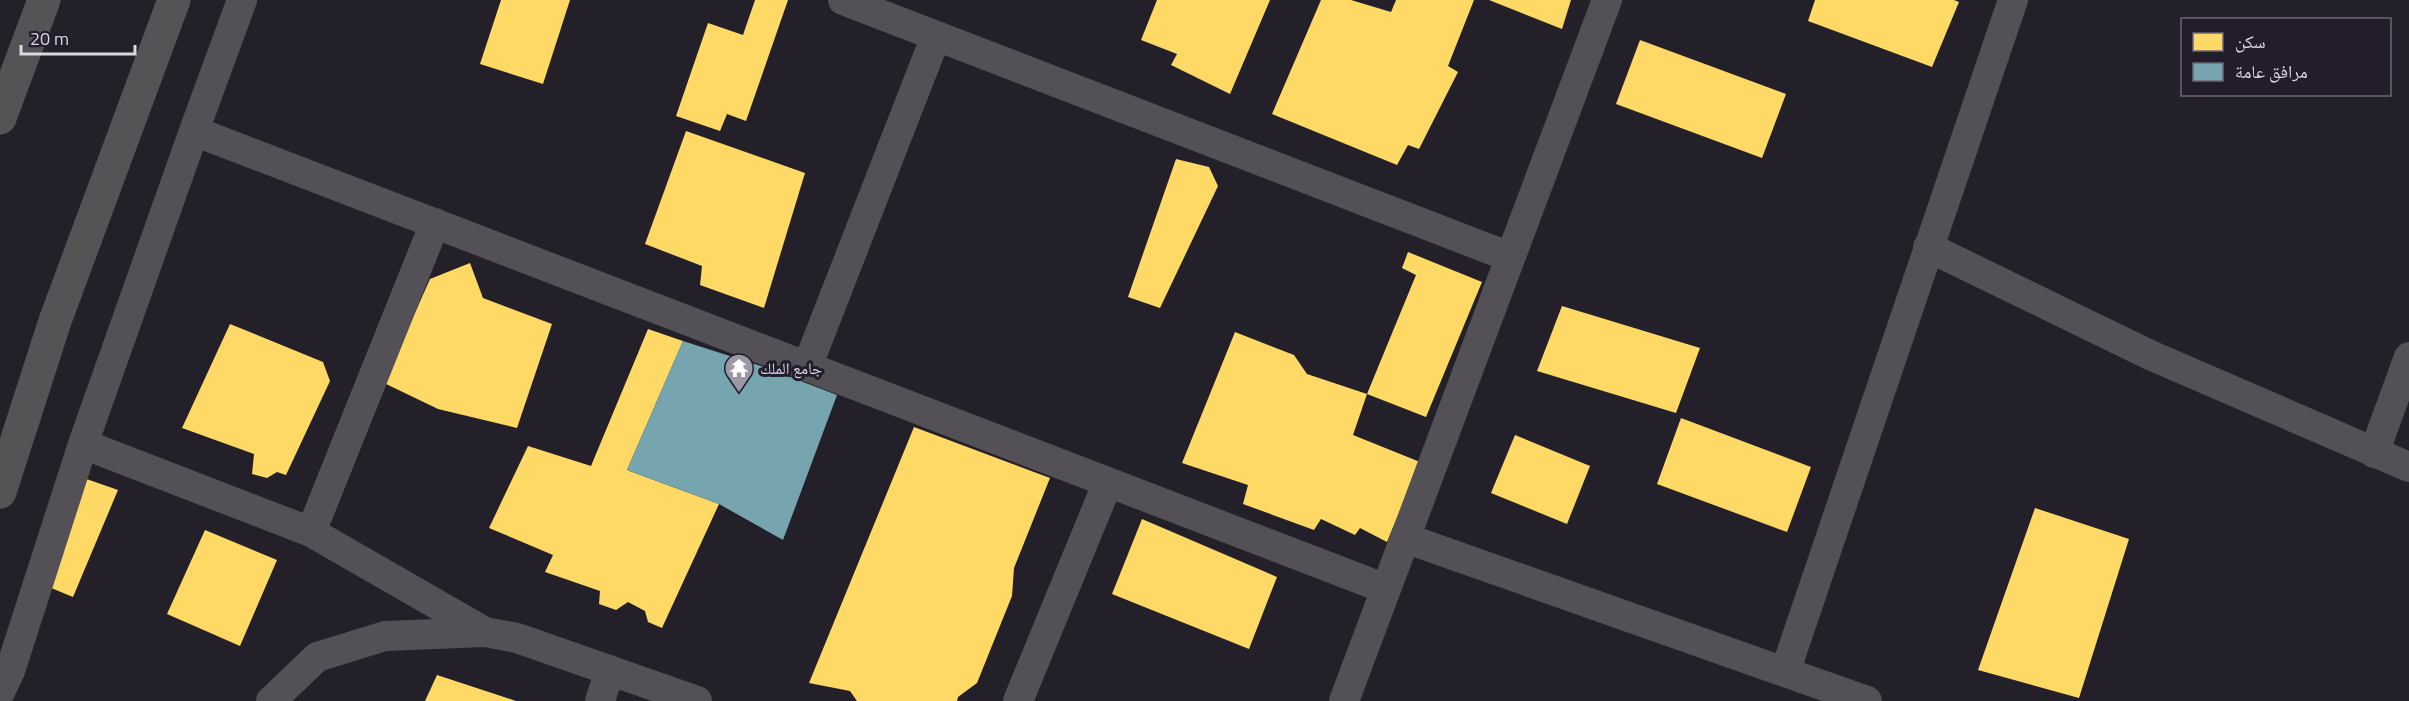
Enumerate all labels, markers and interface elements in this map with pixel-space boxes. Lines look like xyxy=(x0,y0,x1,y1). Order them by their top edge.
scale bar xyxy=(21,18,135,56)
legend xyxy=(2181,18,2391,96)
text: 20 m xyxy=(30,25,69,52)
text: سكن xyxy=(2235,28,2266,55)
text: مرافق عامة xyxy=(2235,58,2308,85)
temple icon: جامع الملك xyxy=(723,352,755,394)
place label: جامع الملك xyxy=(760,356,822,380)

